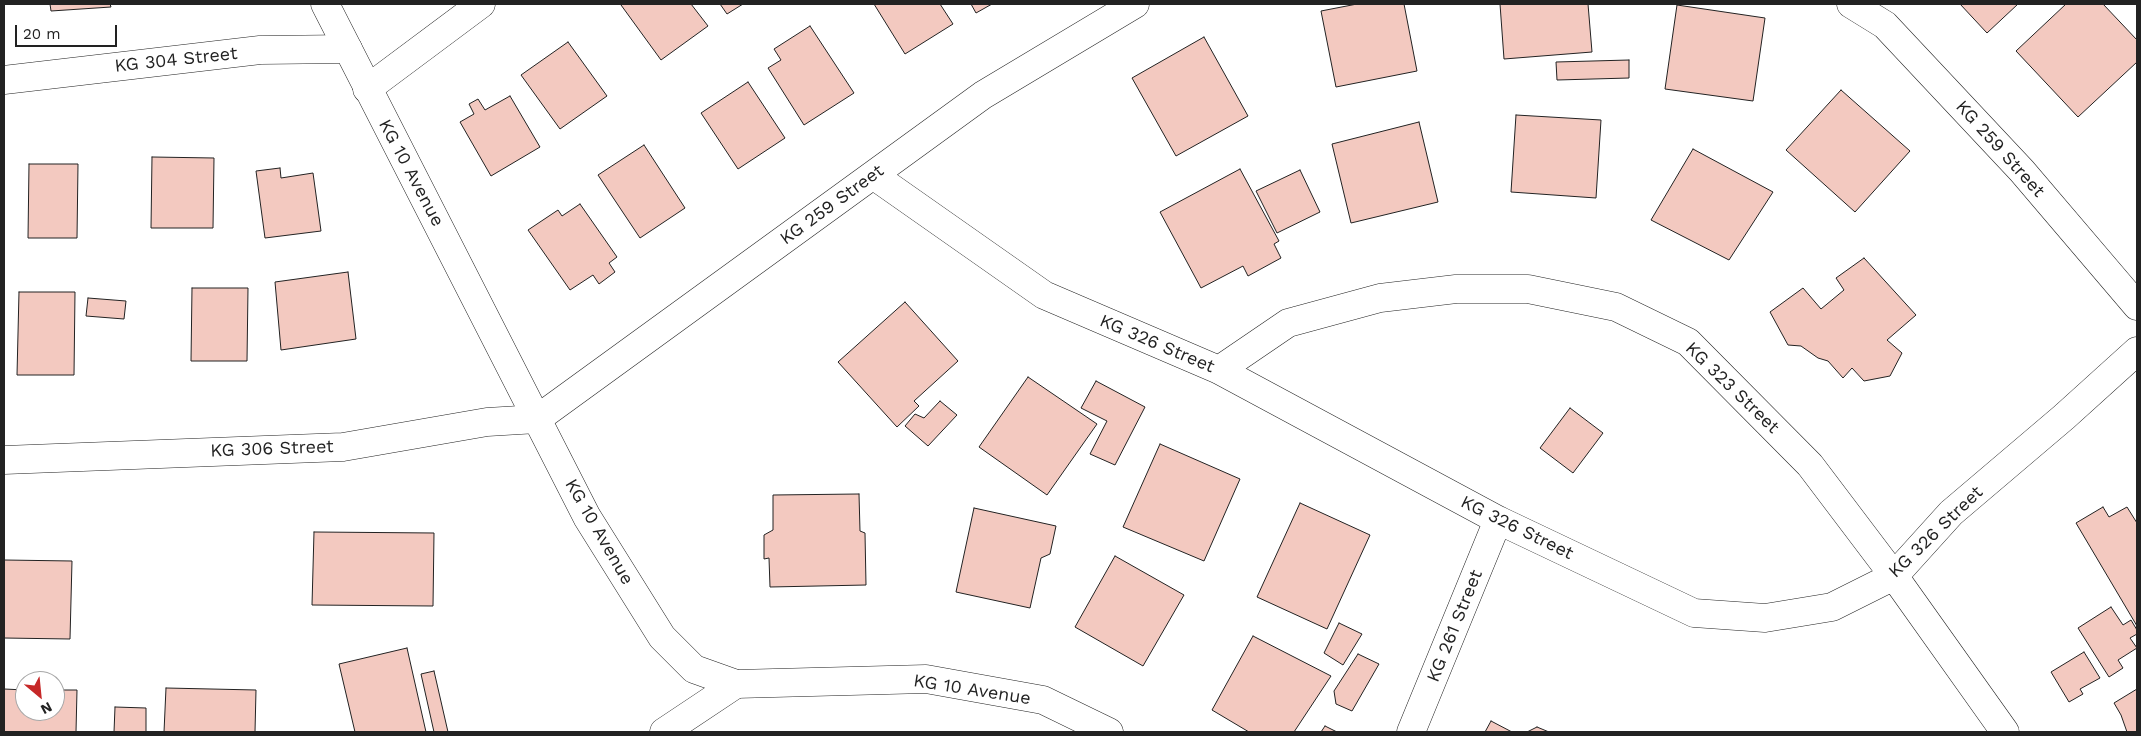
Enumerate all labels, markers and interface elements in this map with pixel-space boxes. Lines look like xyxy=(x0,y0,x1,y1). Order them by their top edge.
scale bar xyxy=(18,15,120,47)
text: 20 m xyxy=(23,25,61,43)
street label: KG 304 Street xyxy=(113,43,239,77)
street label: KG 259 Street xyxy=(1951,96,2049,202)
street label: KG 10 Avenue xyxy=(374,116,448,230)
street label: KG 259 Street xyxy=(776,160,888,250)
street label: KG 326 Street xyxy=(1096,310,1218,378)
street label: KG 323 Street xyxy=(1681,338,1783,438)
street label: KG 306 Street xyxy=(210,436,334,462)
street label: KG 10 Avenue xyxy=(560,475,638,589)
street label: KG 326 Street xyxy=(1884,482,1988,582)
street label: KG 326 Street xyxy=(1457,491,1577,565)
street label: KG 261 Street xyxy=(1423,567,1487,685)
street label: KG 10 Avenue xyxy=(912,670,1032,710)
north arrow xyxy=(15,671,65,721)
text: N xyxy=(38,699,55,718)

